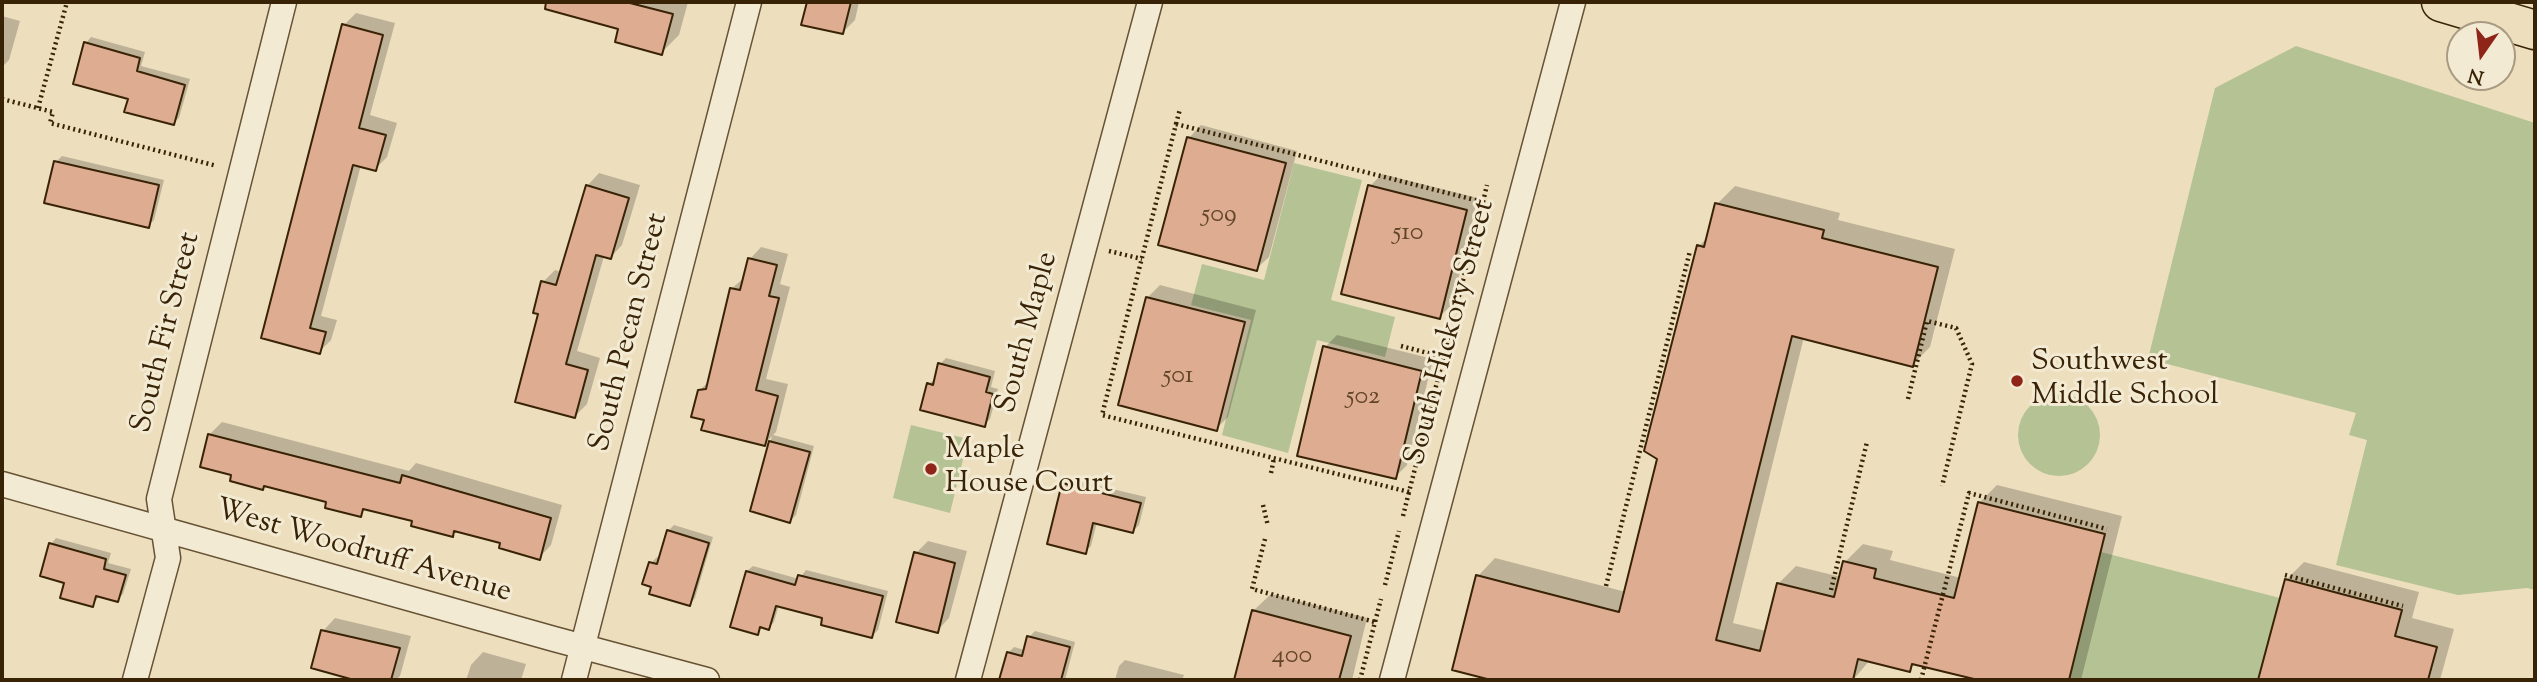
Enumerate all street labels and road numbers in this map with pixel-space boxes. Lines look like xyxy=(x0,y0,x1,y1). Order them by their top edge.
street label: South Hickory Street xyxy=(1399,196,1505,470)
street label: South Pecan Street xyxy=(584,210,678,456)
street label: South Fir Street xyxy=(126,229,210,437)
street label: South Maple xyxy=(990,248,1068,418)
street label: West Woodruff Avenue xyxy=(211,494,515,612)

